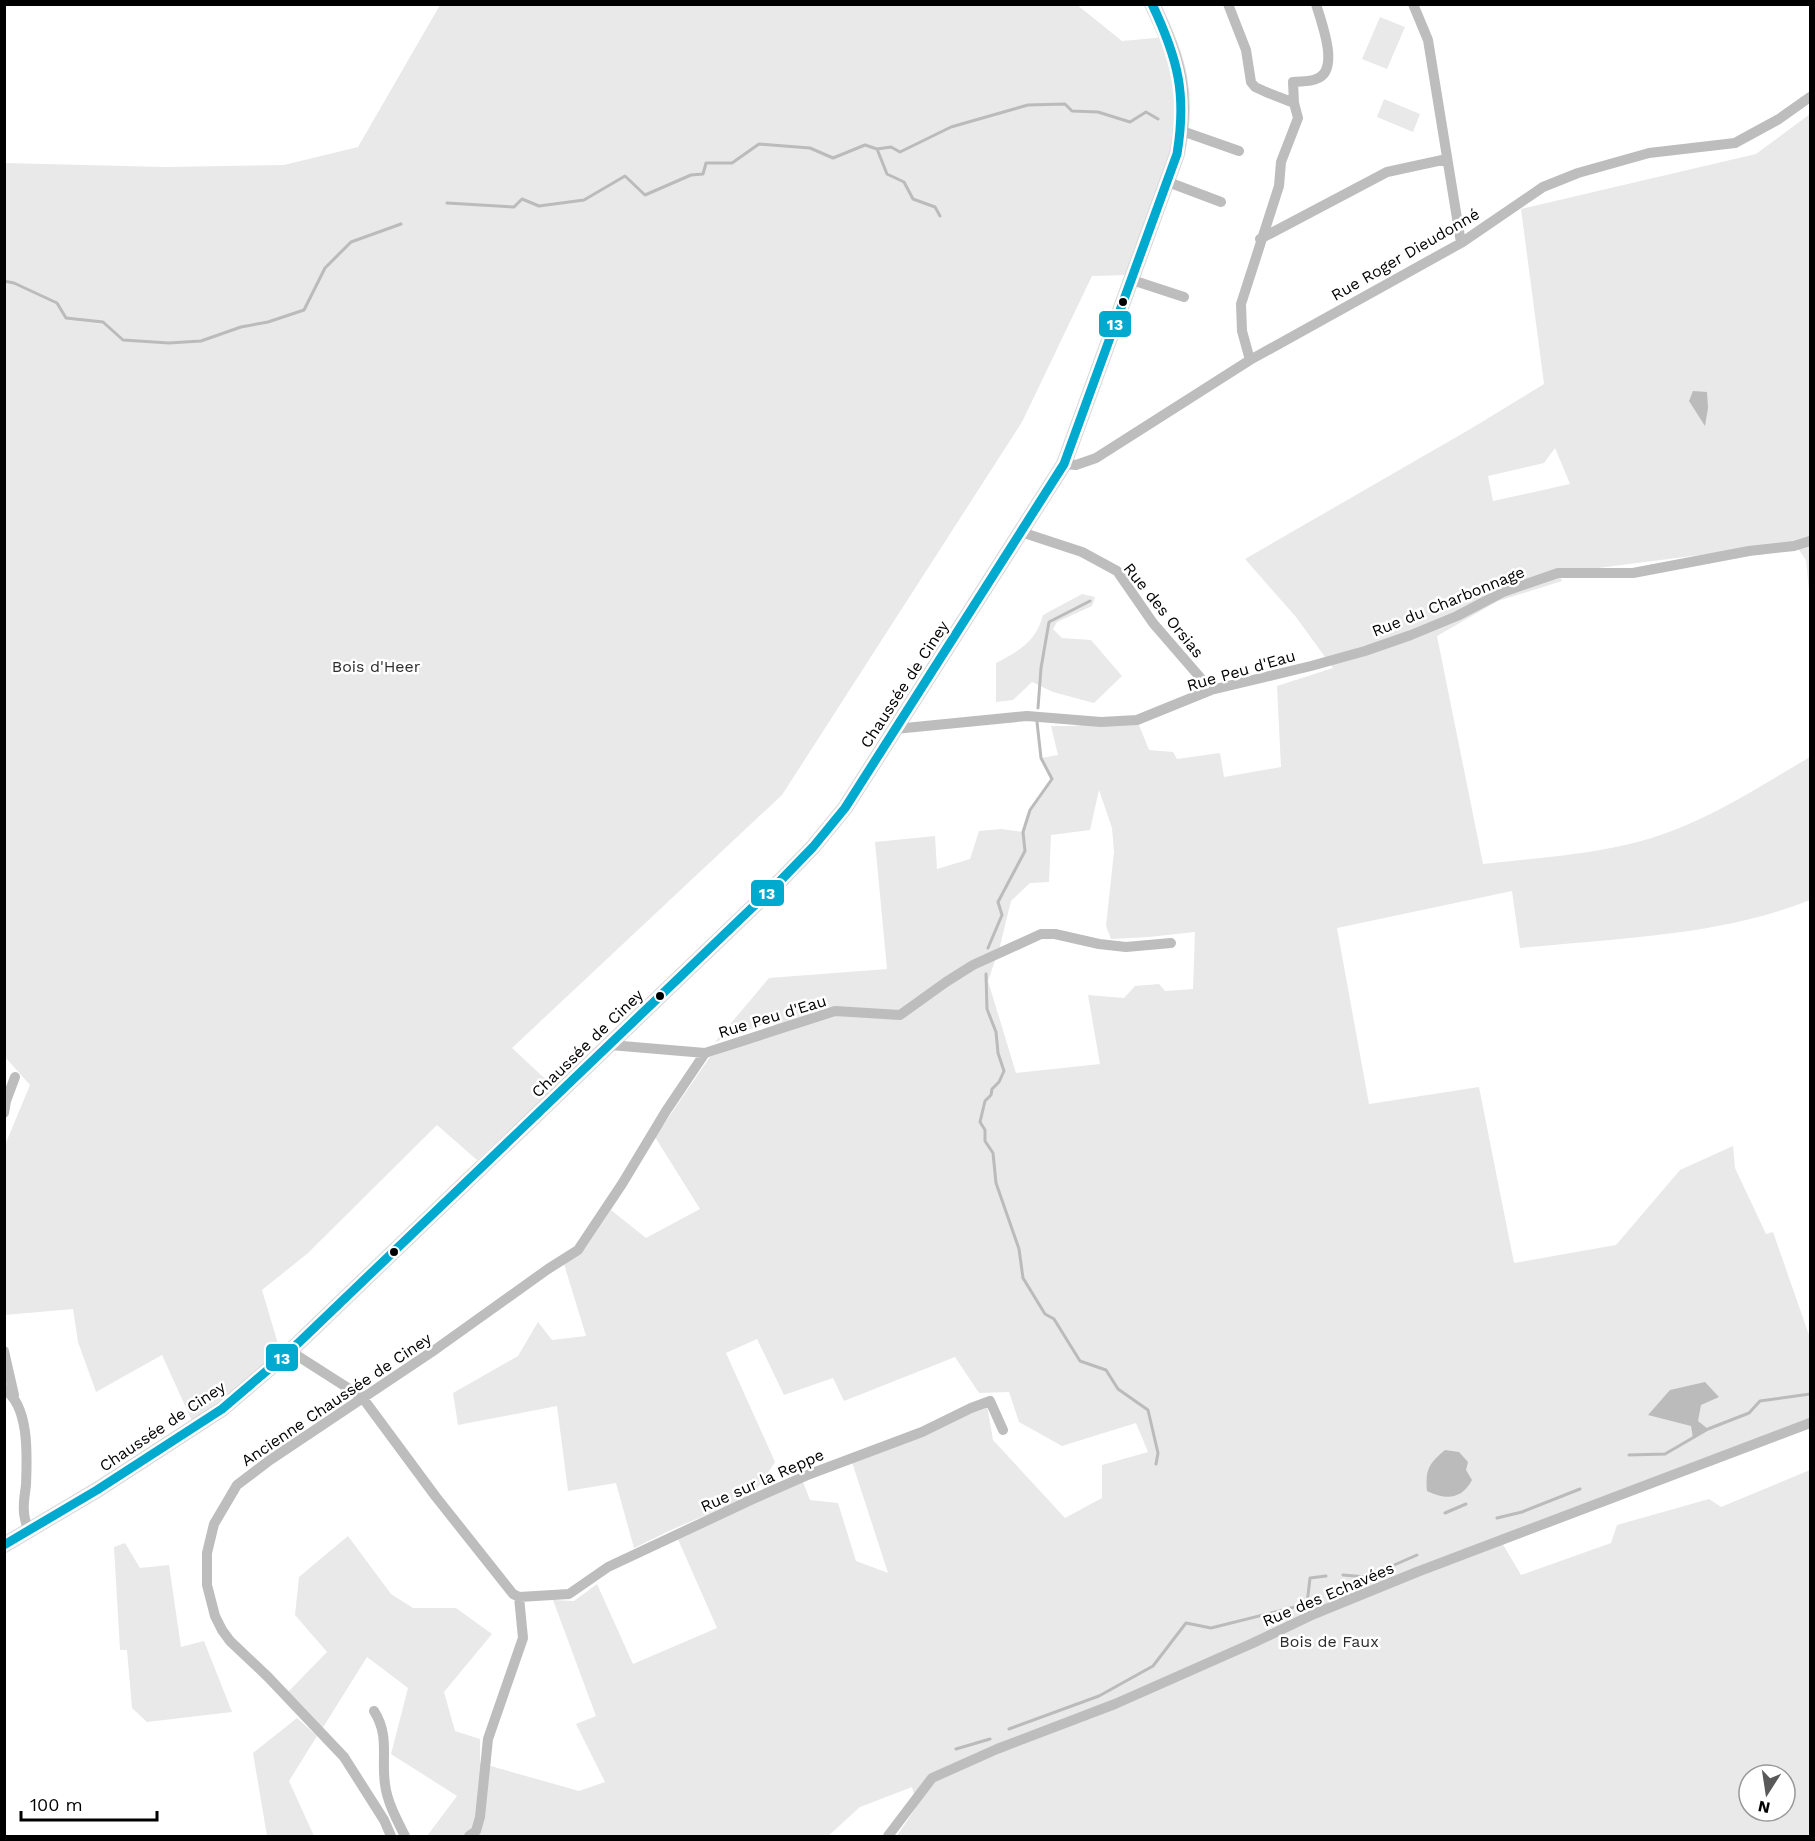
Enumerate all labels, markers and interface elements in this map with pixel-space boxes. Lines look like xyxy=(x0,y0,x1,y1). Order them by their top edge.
street label: Rue Roger Dieudonné xyxy=(1328,204,1483,305)
unlabelled marker xyxy=(1117,296,1129,308)
line badge: 13 xyxy=(1098,310,1132,338)
text: 13 xyxy=(1107,315,1123,334)
street label: Rue des Orsias xyxy=(1120,559,1208,662)
street label: Rue du Charbonnage xyxy=(1369,562,1527,641)
street label: Chaussée de Ciney xyxy=(856,617,953,751)
street label: Rue Peu d'Eau xyxy=(1185,646,1298,695)
park label: Bois d'Heer xyxy=(332,657,421,676)
line badge: 13 xyxy=(750,879,785,907)
text: 13 xyxy=(759,884,775,903)
street label: Chaussée de Ciney xyxy=(528,985,648,1101)
unlabelled marker xyxy=(654,990,666,1002)
street label: Rue Peu d'Eau xyxy=(716,991,829,1042)
unlabelled marker xyxy=(388,1246,400,1258)
street label: Ancienne Chaussée de Ciney xyxy=(238,1328,435,1470)
line badge: 13 xyxy=(265,1343,299,1372)
text: 13 xyxy=(274,1349,290,1368)
street label: Chaussée de Ciney xyxy=(96,1377,229,1476)
street label: Rue sur la Reppe xyxy=(698,1445,827,1516)
street label: Rue des Echavées xyxy=(1260,1558,1397,1631)
park label: Bois de Faux xyxy=(1279,1632,1379,1651)
north arrow xyxy=(1737,1763,1797,1823)
scale bar xyxy=(21,1784,158,1822)
text: 100 m xyxy=(30,1794,83,1815)
text: N xyxy=(1756,1797,1772,1818)

